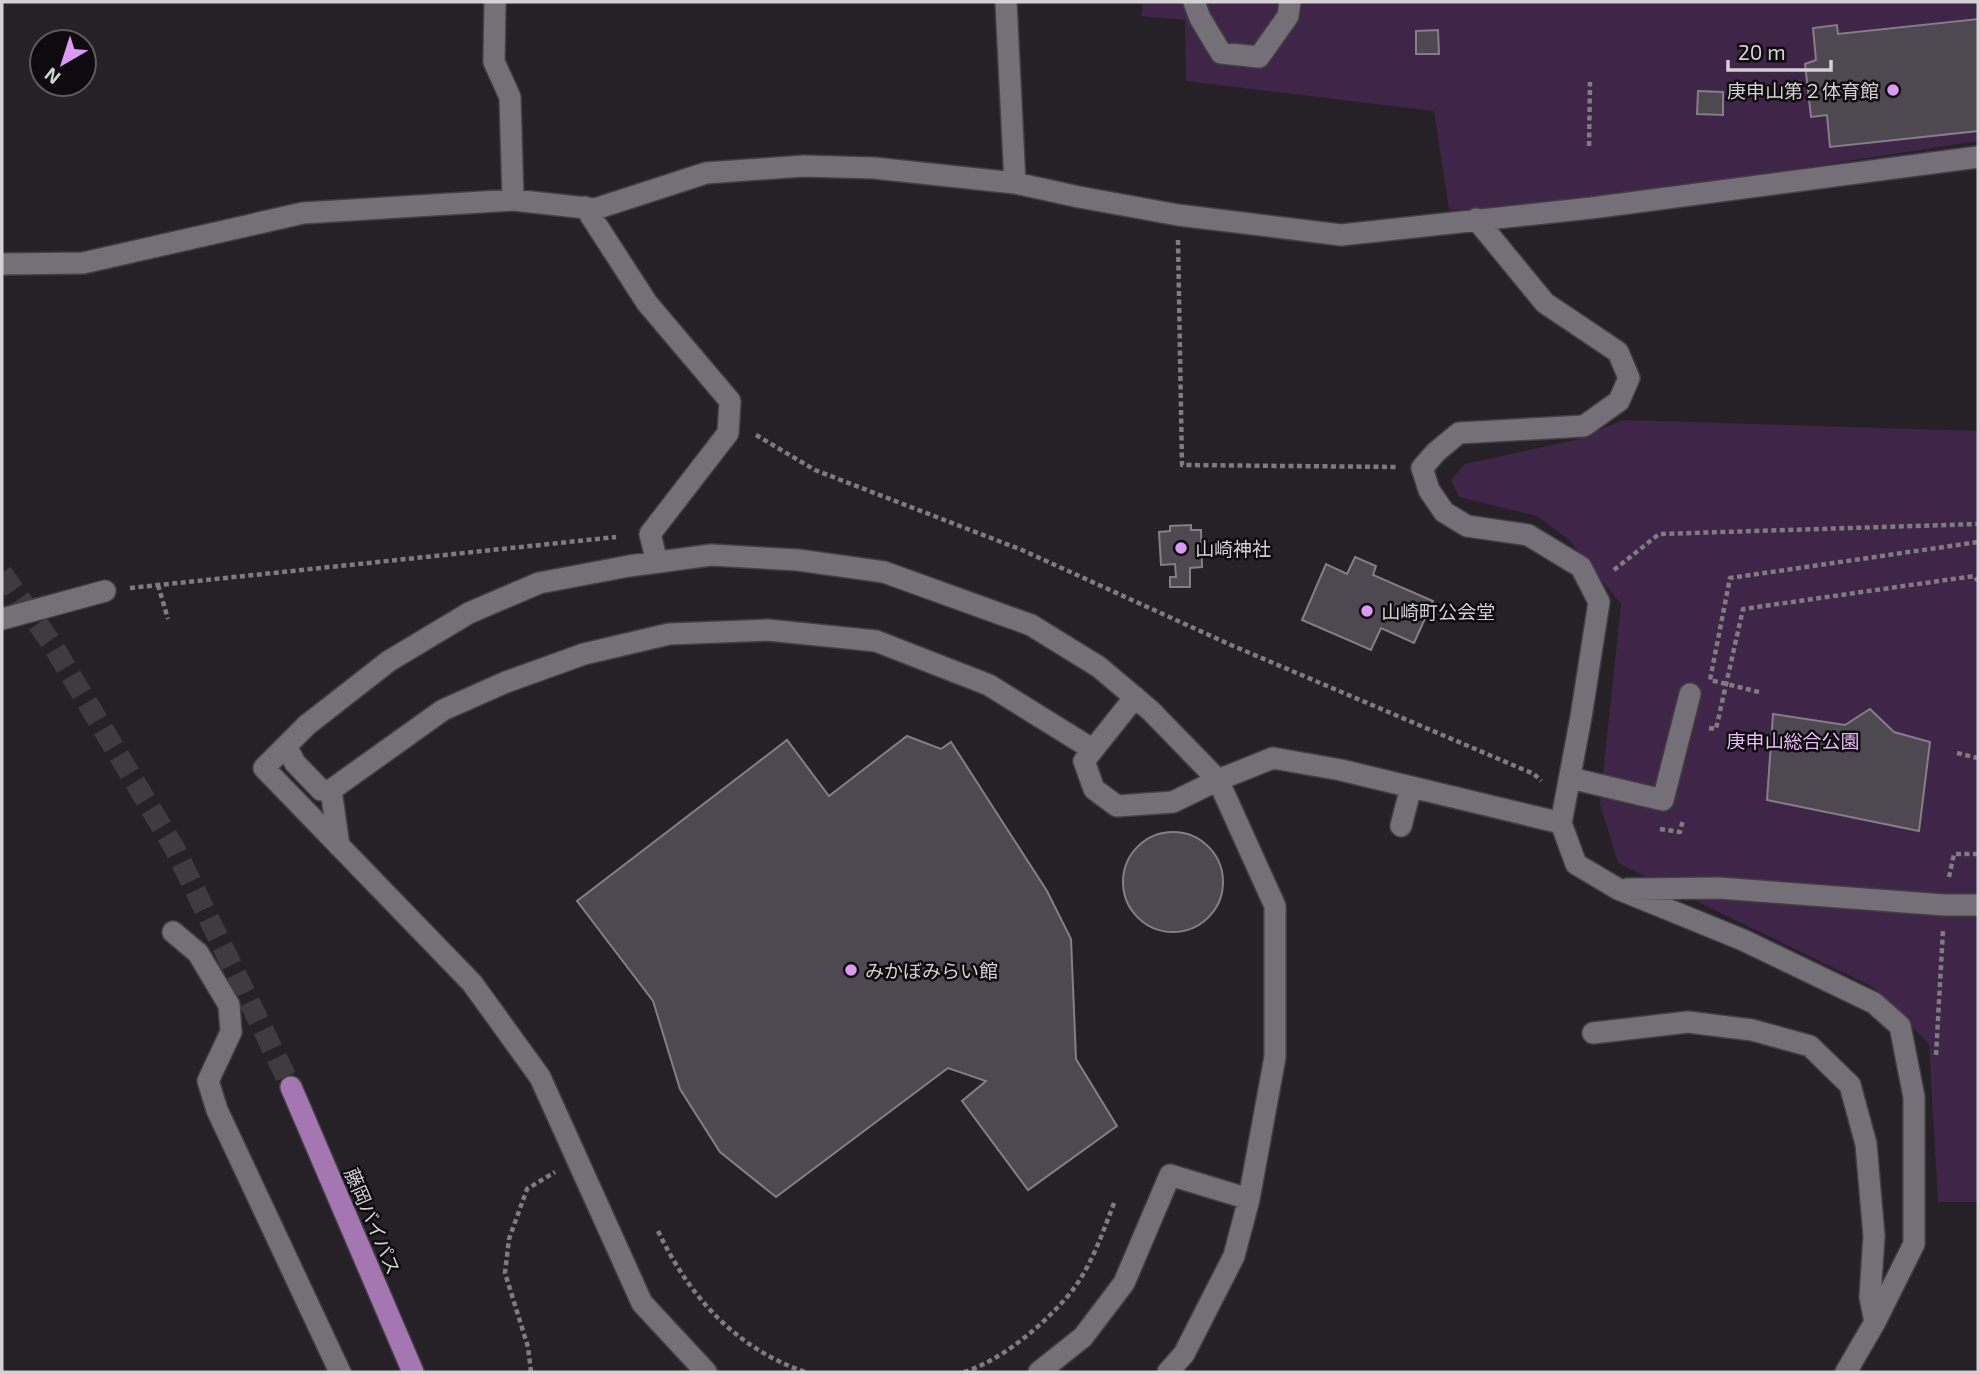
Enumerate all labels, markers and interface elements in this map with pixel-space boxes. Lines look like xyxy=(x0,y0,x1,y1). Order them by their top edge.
north arrow xyxy=(28,28,98,98)
scale bar xyxy=(1728,28,1831,72)
text: 20 m xyxy=(1738,39,1786,64)
text: N xyxy=(39,63,65,90)
place label: 庚申山第２体育館 xyxy=(1727,79,1879,102)
marker: 庚申山第２体育館 xyxy=(1885,82,1901,98)
place label: 山崎神社 xyxy=(1195,537,1271,560)
marker: 山崎神社 xyxy=(1173,540,1189,556)
place label: 山崎町公会堂 xyxy=(1381,600,1495,623)
marker: 山崎町公会堂 xyxy=(1359,603,1375,619)
park label: 庚申山総合公園 xyxy=(1726,729,1860,752)
place label: みかぼみらい館 xyxy=(865,959,998,982)
marker: みかぼみらい館 xyxy=(843,962,859,978)
street label: 藤岡バイパス xyxy=(340,1164,406,1278)

